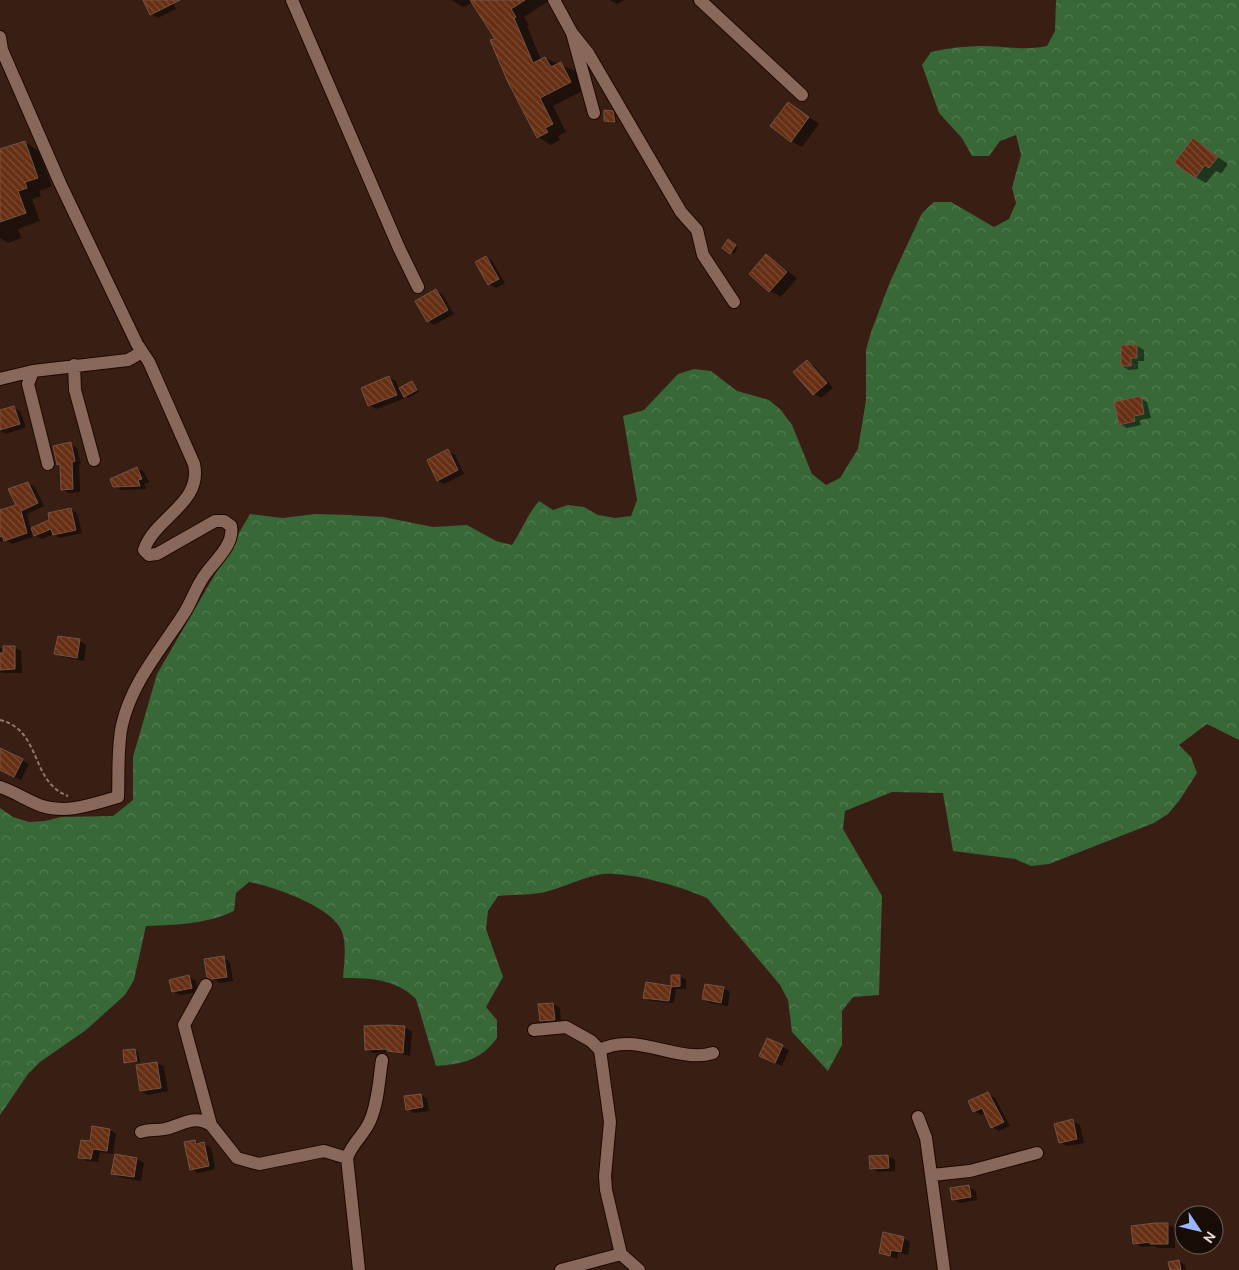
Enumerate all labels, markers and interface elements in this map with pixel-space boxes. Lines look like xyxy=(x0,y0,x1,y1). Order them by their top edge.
north arrow xyxy=(1174,1205,1224,1255)
text: N xyxy=(1200,1229,1219,1246)

